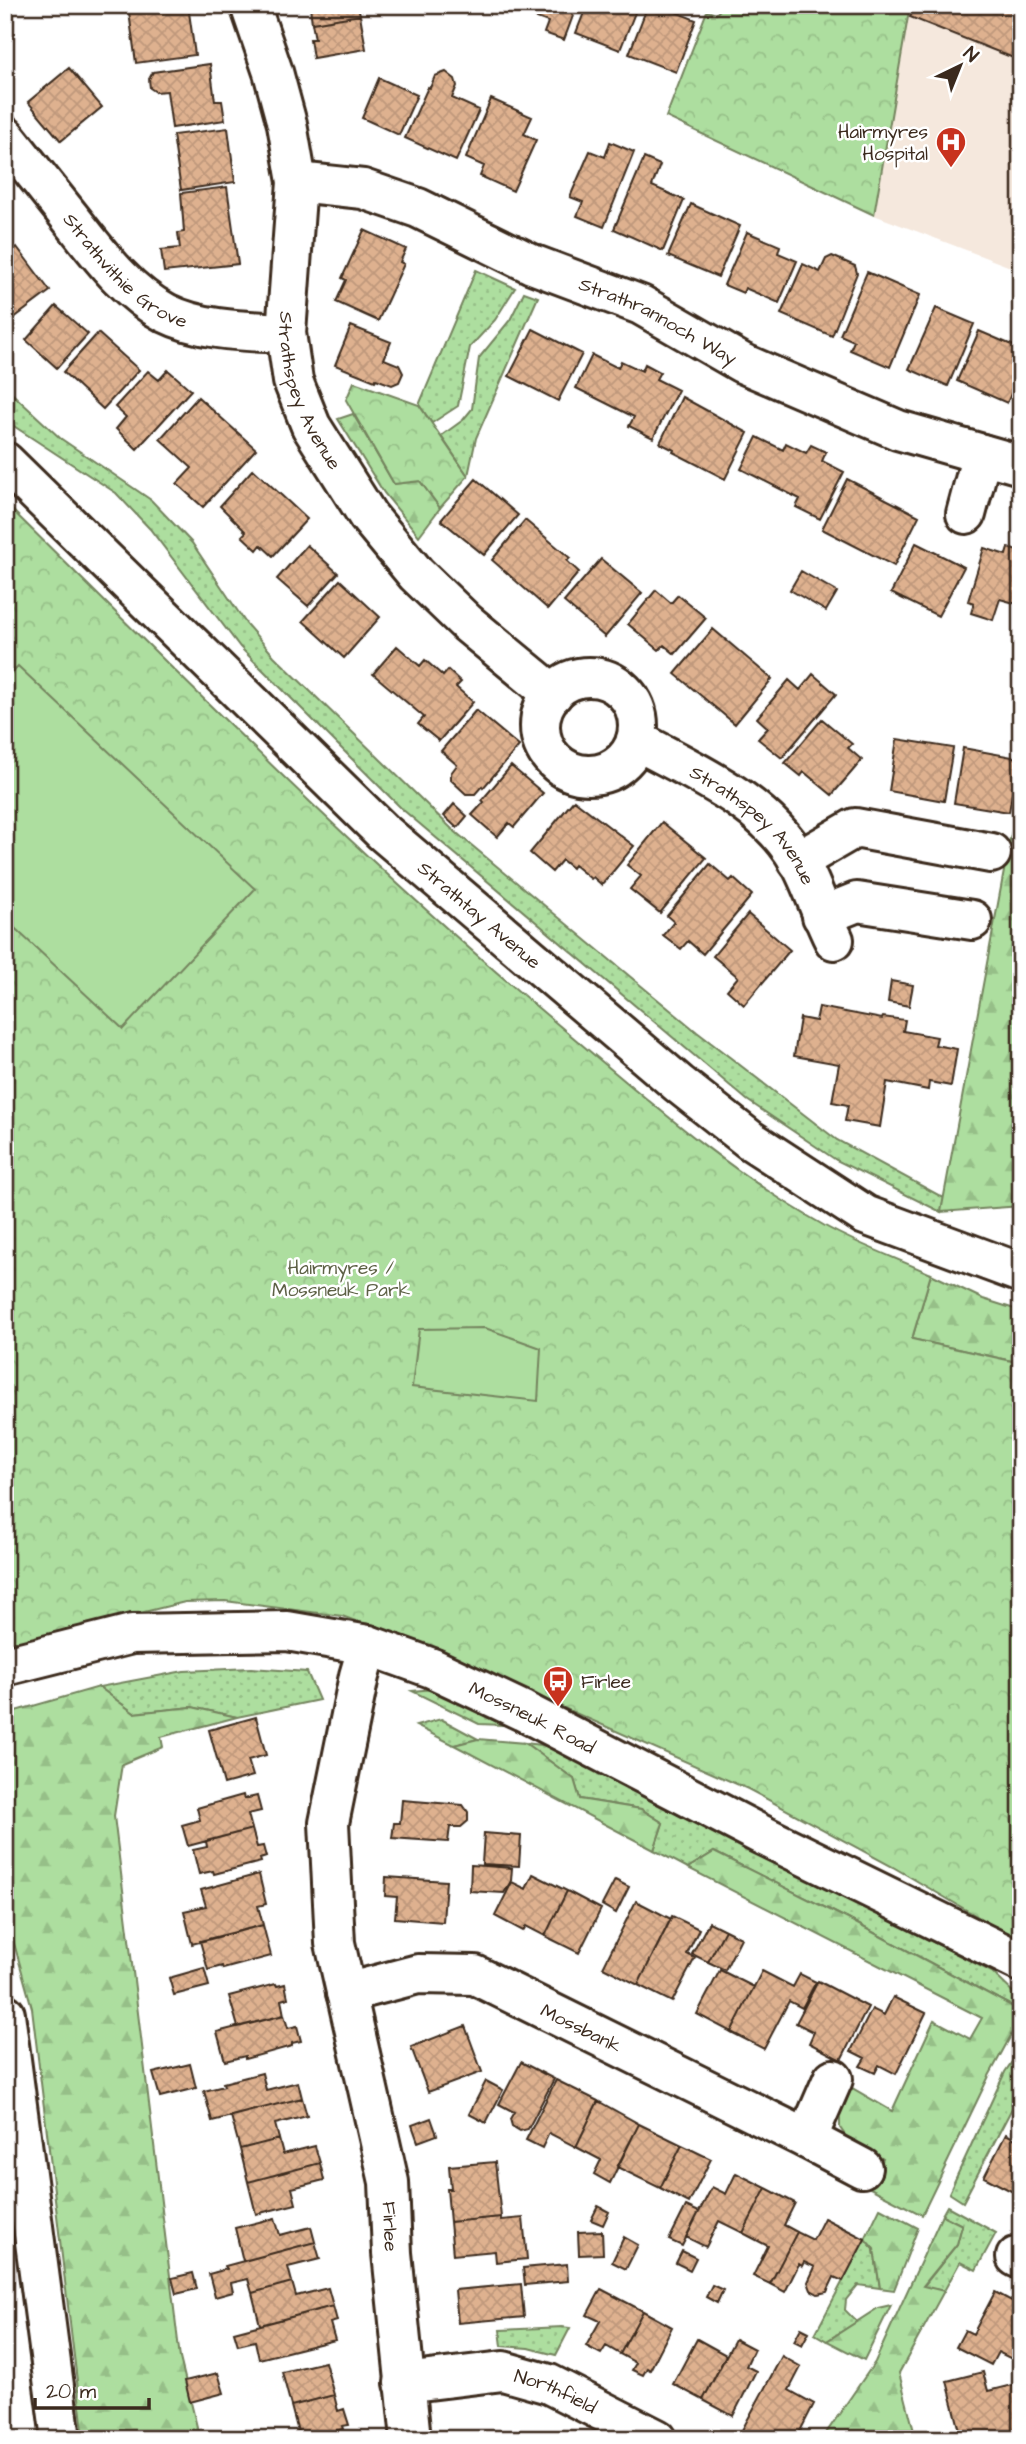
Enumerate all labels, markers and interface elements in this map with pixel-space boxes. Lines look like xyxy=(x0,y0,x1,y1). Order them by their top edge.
north arrow xyxy=(925,32,995,102)
text: N xyxy=(957,41,984,69)
place label: Hairmyres Hospital xyxy=(838,119,928,168)
hospital icon: Hairmyres Hospital xyxy=(934,125,968,169)
street label: Strathvithie Grove xyxy=(56,207,191,336)
street label: Strathrannoch Way xyxy=(575,271,742,373)
street label: Strathspey Avenue xyxy=(271,310,347,475)
street label: Strathspey Avenue xyxy=(685,759,821,889)
street label: Strathtay Avenue xyxy=(411,855,546,976)
park label: Hairmyres / Mossneuk Park xyxy=(272,1255,410,1304)
bus stop icon: Firlee xyxy=(541,1664,575,1708)
place label: Firlee xyxy=(581,1669,631,1696)
street label: Mossneuk Road xyxy=(464,1675,600,1761)
street label: Mossbank xyxy=(536,1997,626,2060)
street label: Firlee xyxy=(375,2201,404,2252)
street label: Northfield xyxy=(511,2363,601,2421)
scale bar xyxy=(35,2367,149,2411)
text: 20 m xyxy=(46,2377,97,2406)

